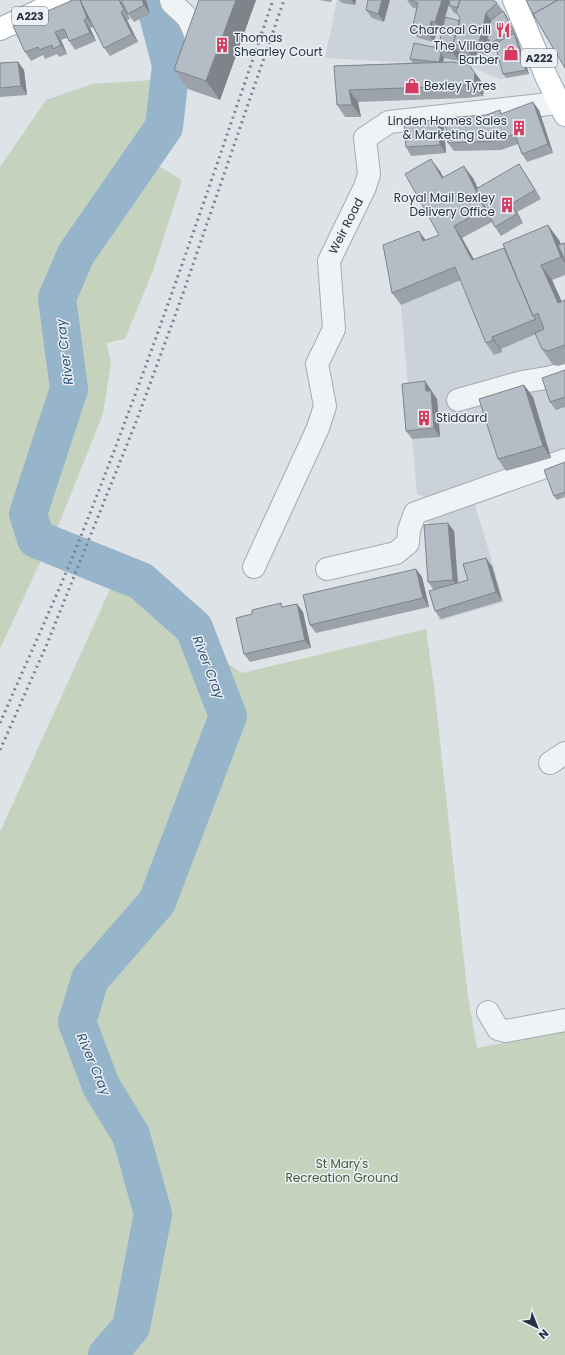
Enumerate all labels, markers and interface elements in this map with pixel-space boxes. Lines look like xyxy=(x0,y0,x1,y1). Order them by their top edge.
road number: A223 xyxy=(12,7,48,25)
place label: Charcoal Grill xyxy=(410,21,491,38)
restaurant icon: Charcoal Grill xyxy=(494,21,512,39)
place label: Thomas Shearley Court xyxy=(234,29,323,60)
building icon: Thomas Shearley Court xyxy=(213,36,231,54)
place label: The Village Barber xyxy=(434,37,500,68)
shop icon: The Village Barber xyxy=(502,44,520,62)
road number: A222 xyxy=(521,49,557,67)
shop icon: Bexley Tyres xyxy=(403,77,421,95)
place label: Bexley Tyres xyxy=(424,77,496,94)
place label: Linden Homes Sales & Marketing Suite xyxy=(388,112,507,143)
building icon: Linden Homes Sales & Marketing Suite xyxy=(510,119,528,137)
place label: Royal Mail Bexley Delivery Office xyxy=(394,189,495,220)
street label: Weir Road xyxy=(324,195,367,257)
building icon: Royal Mail Bexley Delivery Office xyxy=(498,196,516,214)
water label: River Cray xyxy=(51,317,78,386)
building icon: Stiddard xyxy=(415,409,433,427)
place label: Stiddard xyxy=(436,409,487,426)
water label: River Cray xyxy=(188,633,230,702)
water label: River Cray xyxy=(72,1030,115,1099)
park label: St Mary's Recreation Ground xyxy=(286,1155,398,1186)
north arrow xyxy=(517,1307,557,1347)
text: N xyxy=(535,1326,552,1343)

